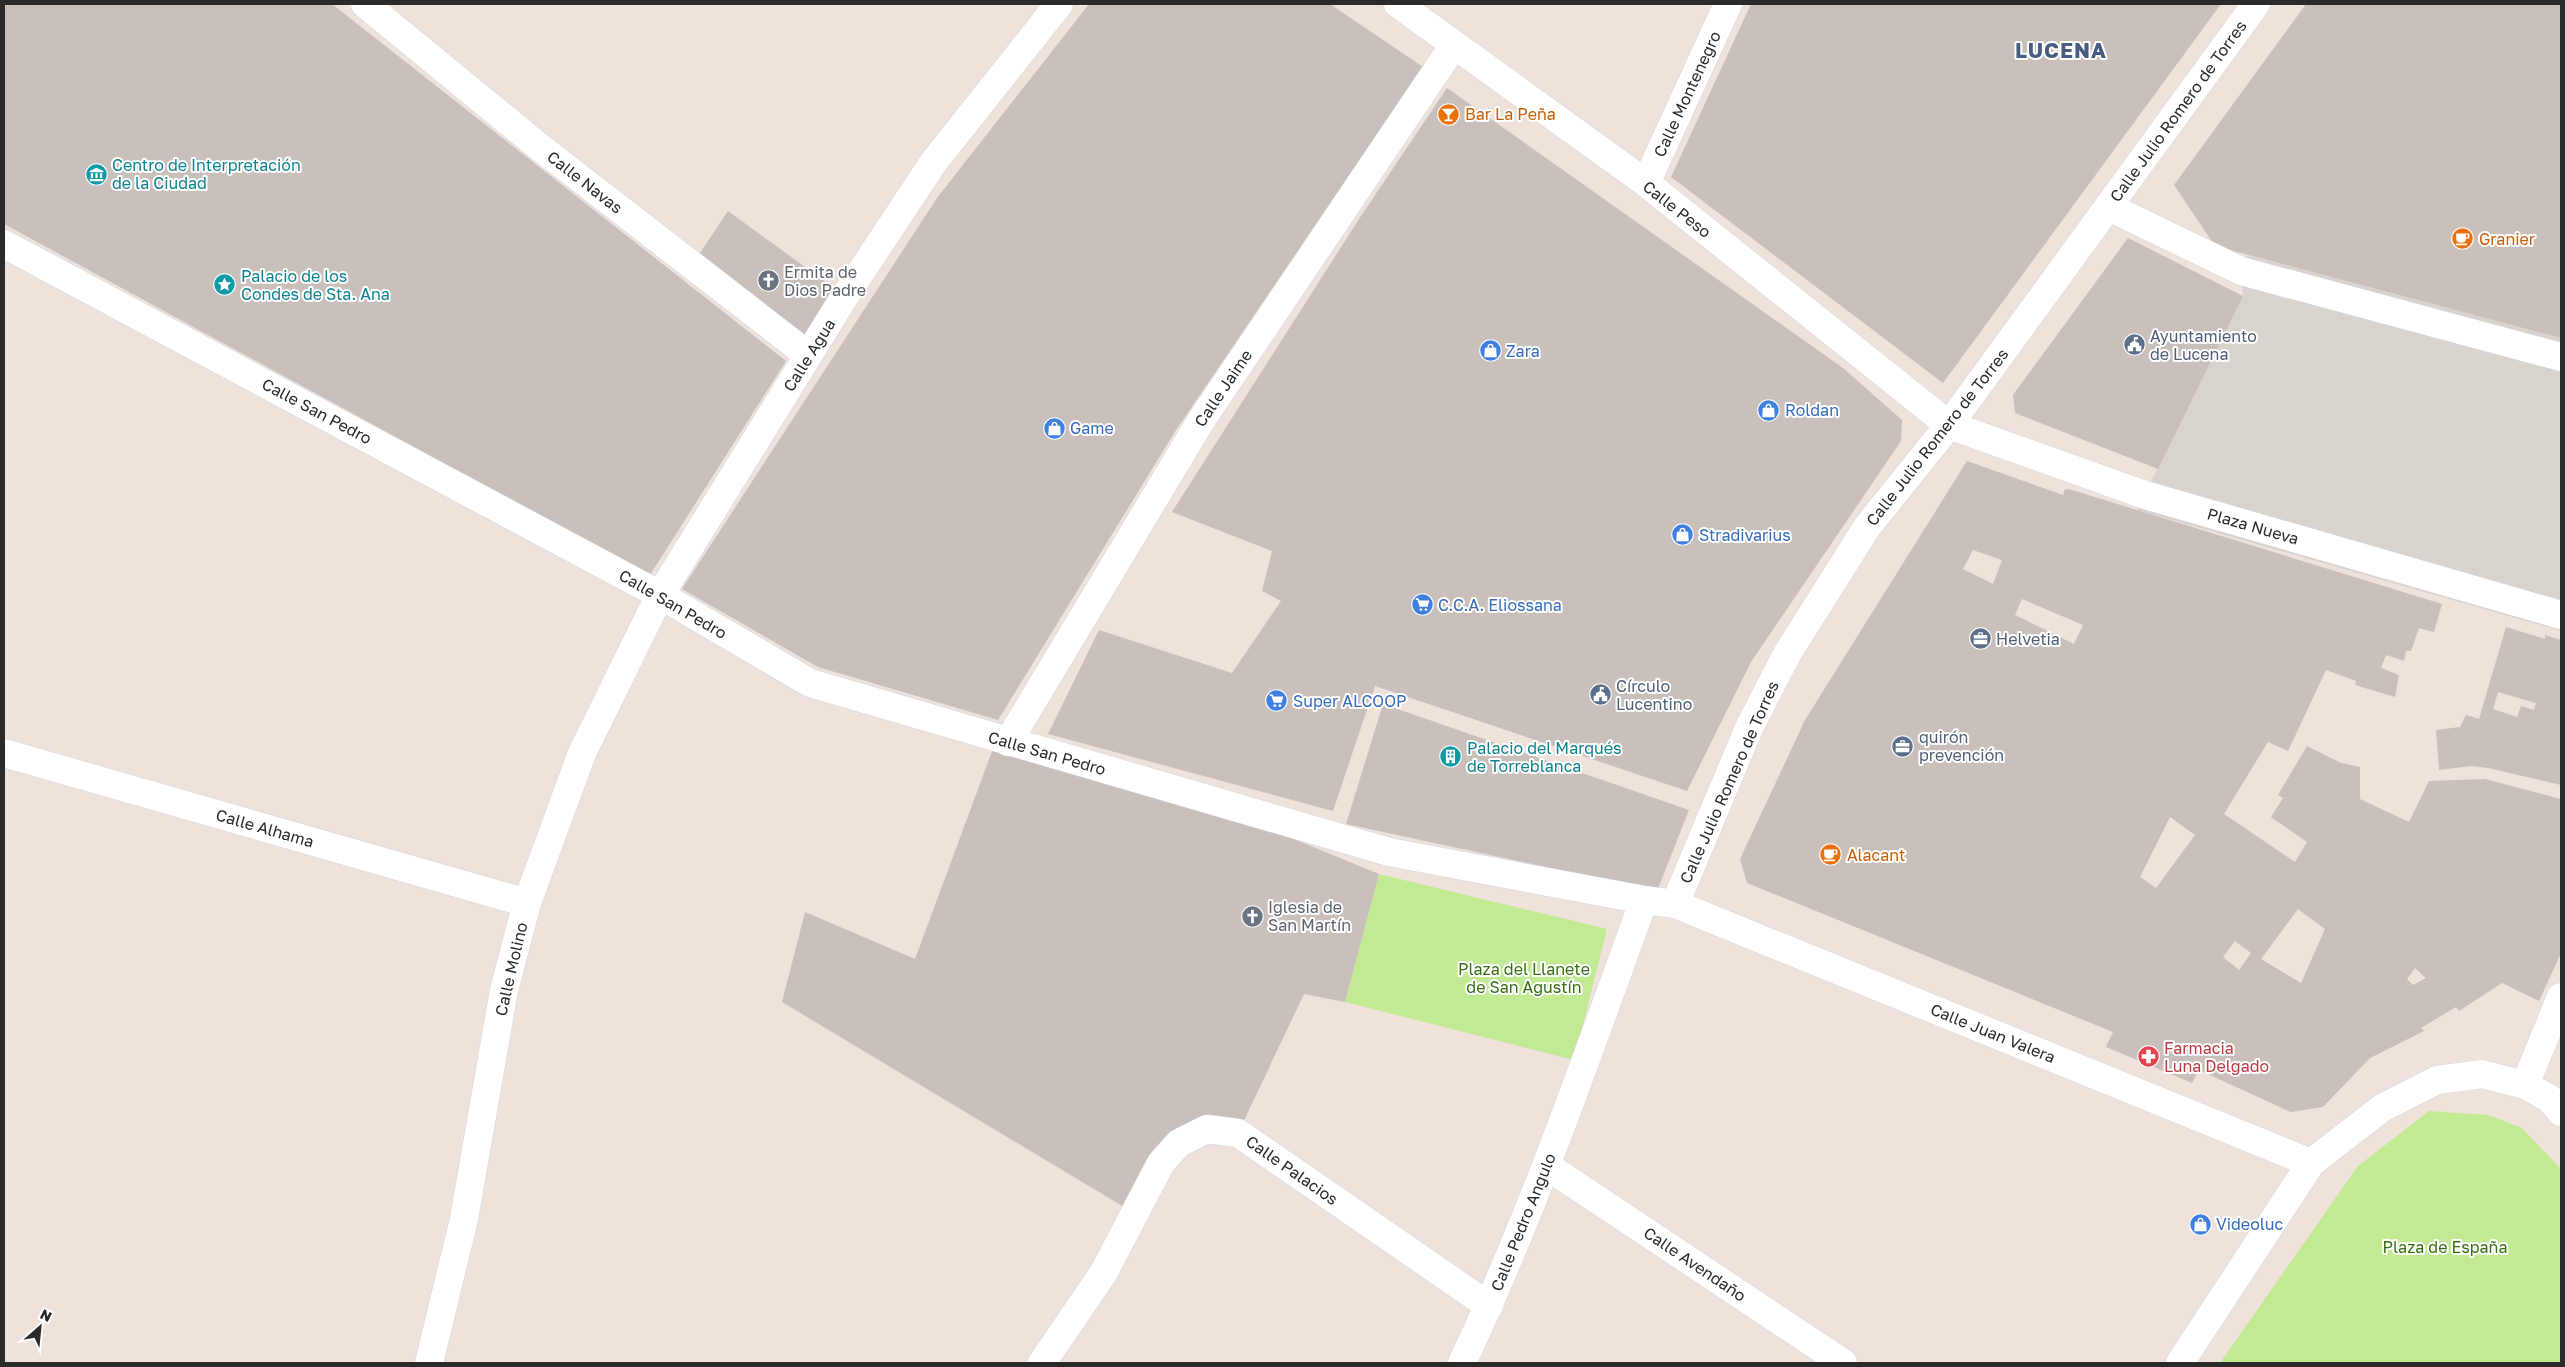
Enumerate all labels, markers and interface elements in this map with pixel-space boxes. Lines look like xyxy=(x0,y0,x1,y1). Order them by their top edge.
street label: Calle Julio Romero de Torres xyxy=(2105,16,2251,206)
street label: Calle Montenegro xyxy=(1649,28,1725,160)
district label: LUCENA xyxy=(2015,37,2107,63)
bar icon: Bar La Peña xyxy=(1437,102,1461,126)
place label: Bar La Peña xyxy=(1465,104,1556,124)
street label: Calle Navas xyxy=(543,146,627,218)
place label: Centro de Interpretación de la Ciudad xyxy=(112,155,301,193)
museum icon: Centro de Interpretación de la Ciudad xyxy=(84,162,108,186)
street label: Calle Peso xyxy=(1639,176,1715,242)
cafe icon: Granier xyxy=(2451,227,2475,251)
place label: Granier xyxy=(2479,229,2535,249)
place label: Ermita de Dios Padre xyxy=(784,262,866,300)
place label: Palacio de los Condes de Sta. Ana xyxy=(241,266,390,304)
church icon: Ermita de Dios Padre xyxy=(756,269,780,293)
place icon: Palacio de los Condes de Sta. Ana xyxy=(213,273,237,297)
street label: Calle Agua xyxy=(779,315,839,395)
place label: Ayuntamiento de Lucena xyxy=(2150,326,2257,364)
public building icon: Ayuntamiento de Lucena xyxy=(2122,333,2146,357)
shop icon: Zara xyxy=(1478,339,1502,363)
place label: Zara xyxy=(1506,341,1540,361)
street label: Calle Julio Romero de Torres xyxy=(1862,344,2012,530)
street label: Calle Jaime xyxy=(1190,346,1256,430)
street label: Calle San Pedro xyxy=(259,374,375,448)
shop icon: Roldan xyxy=(1757,398,1781,422)
place label: Roldan xyxy=(1785,400,1839,420)
shop icon: Game xyxy=(1042,416,1066,440)
place label: Game xyxy=(1070,418,1114,438)
street label: Plaza Nueva xyxy=(2205,503,2301,549)
shop icon: Stradivarius xyxy=(1671,523,1695,547)
place label: Stradivarius xyxy=(1699,525,1791,545)
street label: Calle San Pedro xyxy=(615,565,731,643)
supermarket icon: C.C.A. Eliossana xyxy=(1410,593,1434,617)
place label: C.C.A. Eliossana xyxy=(1438,595,1562,615)
office icon: Helvetia xyxy=(1968,627,1992,651)
place label: Helvetia xyxy=(1996,629,2060,649)
place label: Círculo Lucentino xyxy=(1616,676,1692,714)
street label: Calle Julio Romero de Torres xyxy=(1675,678,1783,886)
public building icon: Círculo Lucentino xyxy=(1588,683,1612,707)
supermarket icon: Super ALCOOP xyxy=(1265,689,1289,713)
place label: Super ALCOOP xyxy=(1293,691,1407,711)
street label: Calle San Pedro xyxy=(986,727,1108,779)
place label: quirón prevención xyxy=(1919,727,2004,765)
office icon: quirón prevención xyxy=(1891,734,1915,758)
place label: Palacio del Marqués de Torreblanca xyxy=(1467,738,1622,776)
building icon: Palacio del Marqués de Torreblanca xyxy=(1439,745,1463,769)
street label: Calle Alhama xyxy=(214,804,316,852)
cafe icon: Alacant xyxy=(1819,843,1843,867)
place label: Alacant xyxy=(1847,845,1905,865)
place label: Iglesia de San Martín xyxy=(1268,897,1351,935)
church icon: Iglesia de San Martín xyxy=(1240,904,1264,928)
street label: Calle Molino xyxy=(491,920,531,1018)
park label: Plaza del Llanete de San Agustín xyxy=(1458,959,1590,997)
street label: Calle Juan Valera xyxy=(1928,999,2058,1067)
place label: Farmacia Luna Delgado xyxy=(2164,1038,2269,1076)
pharmacy icon: Farmacia Luna Delgado xyxy=(2136,1045,2160,1069)
street label: Calle Palacios xyxy=(1242,1131,1342,1209)
street label: Calle Pedro Angulo xyxy=(1486,1150,1560,1294)
shop icon: Videoluc xyxy=(2188,1212,2212,1236)
place label: Videoluc xyxy=(2216,1214,2284,1234)
street label: Calle Avendaño xyxy=(1640,1222,1750,1306)
park label: Plaza de España xyxy=(2383,1237,2507,1257)
north arrow xyxy=(15,1302,65,1352)
text: N xyxy=(38,1305,55,1325)

